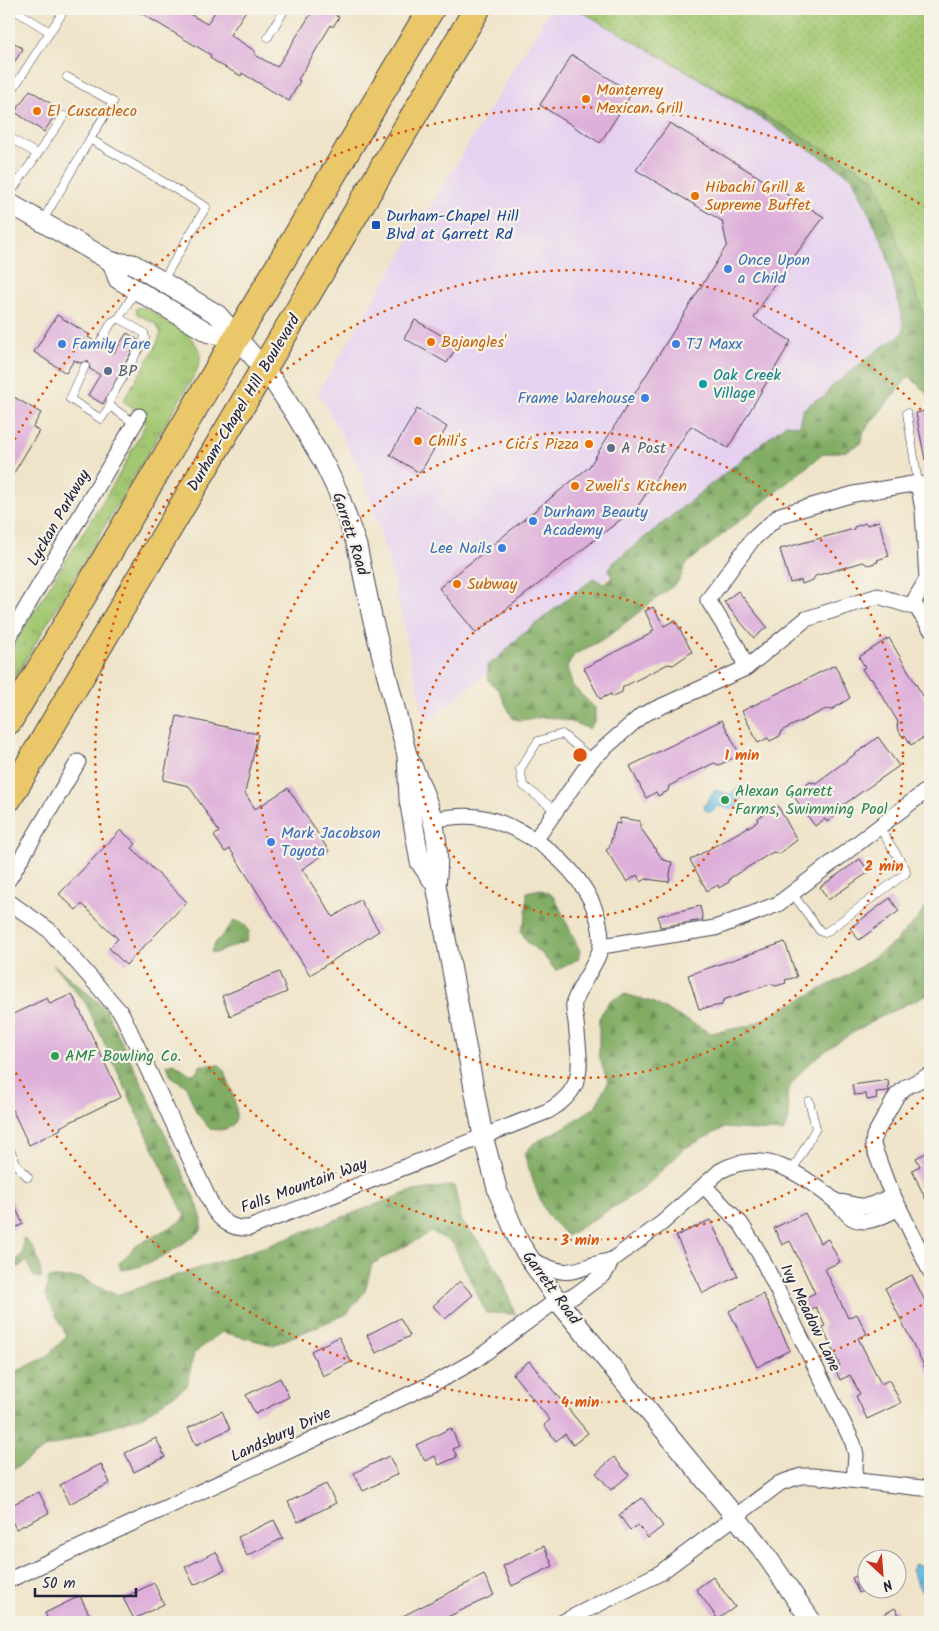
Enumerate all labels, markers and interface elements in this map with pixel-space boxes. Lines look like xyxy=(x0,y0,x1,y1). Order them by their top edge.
place label: Monterrey Mexican Grill xyxy=(596,78,683,121)
marker: Monterrey Mexican Grill xyxy=(580,93,592,105)
place label: El Cuscatleco xyxy=(47,99,137,124)
marker: El Cuscatleco xyxy=(31,105,43,117)
place label: Hibachi Grill & Supreme Buffet xyxy=(705,175,812,218)
marker: Hibachi Grill & Supreme Buffet xyxy=(689,190,701,202)
place label: Durham-Chapel Hill Blvd at Garrett Rd xyxy=(386,204,519,247)
marker: Durham-Chapel Hill Blvd at Garrett Rd xyxy=(370,219,382,231)
place label: Once Upon a Child xyxy=(738,248,810,291)
marker: Once Upon a Child xyxy=(722,263,734,275)
street label: Durham-Chapel Hill Boulevard xyxy=(181,309,307,496)
place label: Bojangles' xyxy=(441,330,507,355)
place label: Family Fare xyxy=(72,332,151,357)
place label: TJ Maxx xyxy=(686,332,743,357)
marker: Bojangles' xyxy=(425,336,437,348)
marker: Family Fare xyxy=(56,338,68,350)
marker: TJ Maxx xyxy=(670,338,682,350)
place label: BP xyxy=(118,359,137,384)
place label: Oak Creek Village xyxy=(713,363,782,406)
marker: BP xyxy=(102,365,114,377)
marker: Oak Creek Village xyxy=(697,378,709,390)
place label: Frame Warehouse xyxy=(517,386,635,411)
marker: Frame Warehouse xyxy=(639,392,651,404)
place label: Chili's xyxy=(428,429,467,454)
place label: Cici's Pizza xyxy=(505,432,579,457)
marker: Chili's xyxy=(412,435,424,447)
place label: A Post xyxy=(621,436,667,461)
marker: Cici's Pizza xyxy=(583,438,595,450)
marker: A Post xyxy=(605,442,617,454)
street label: Lyckan Parkway xyxy=(21,465,97,571)
place label: Zweli's Kitchen xyxy=(585,474,687,499)
marker: Zweli's Kitchen xyxy=(569,480,581,492)
street label: Garrett Road xyxy=(325,489,375,580)
place label: Durham Beauty Academy xyxy=(543,500,648,543)
marker: Durham Beauty Academy xyxy=(527,515,539,527)
place label: Lee Nails xyxy=(430,536,492,561)
marker: Lee Nails xyxy=(496,542,508,554)
place label: Subway xyxy=(467,572,518,597)
marker: Subway xyxy=(451,578,463,590)
text: 1 min xyxy=(725,744,759,768)
centre of rings xyxy=(571,746,589,764)
place label: Alexan Garrett Farms, Swimming Pool xyxy=(735,779,888,822)
marker: Alexan Garrett Farms, Swimming Pool xyxy=(719,794,731,806)
place label: Mark Jacobson Toyota xyxy=(281,821,381,864)
marker: Mark Jacobson Toyota xyxy=(265,836,277,848)
text: 2 min xyxy=(864,855,904,879)
place label: AMF Bowling Co. xyxy=(65,1044,181,1069)
marker: AMF Bowling Co. xyxy=(49,1050,61,1062)
street label: Falls Mountain Way xyxy=(237,1151,371,1220)
text: 3 min xyxy=(560,1229,599,1253)
street label: Garrett Road xyxy=(516,1246,587,1331)
street label: Ivy Meadow Lane xyxy=(773,1260,847,1376)
text: 4 min xyxy=(561,1391,599,1415)
street label: Landsbury Drive xyxy=(227,1401,335,1469)
north arrow xyxy=(856,1548,906,1598)
scale bar xyxy=(35,1566,136,1598)
text: 50 m xyxy=(42,1572,76,1596)
text: N xyxy=(878,1573,896,1597)

